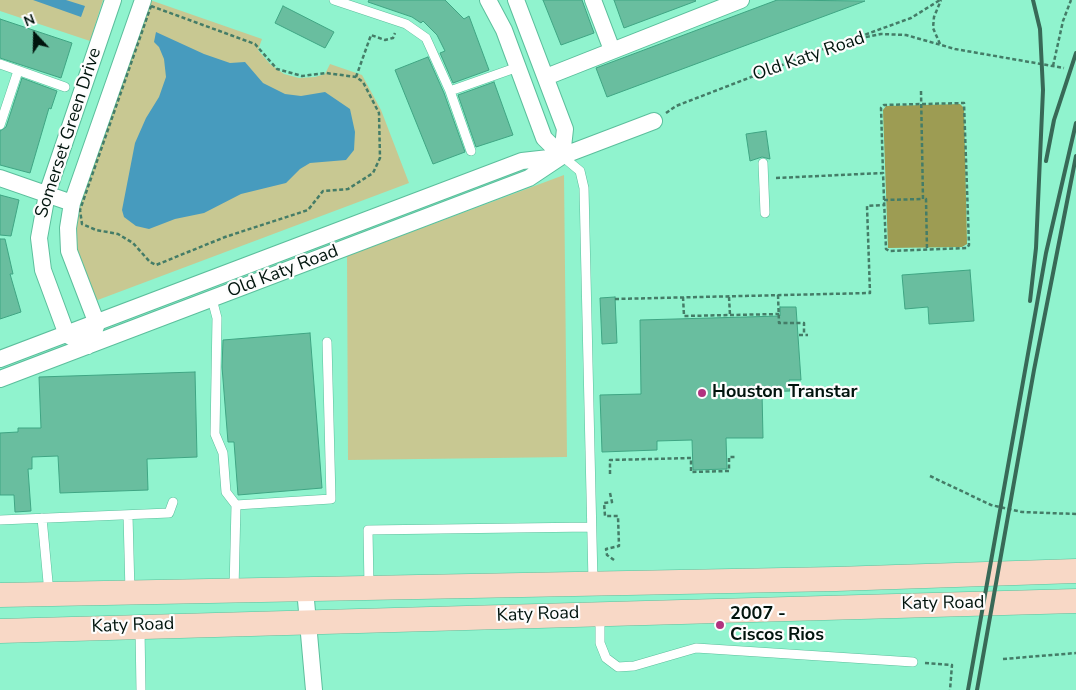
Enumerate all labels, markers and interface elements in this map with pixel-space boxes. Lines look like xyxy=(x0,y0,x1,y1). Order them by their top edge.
north arrow xyxy=(10,10,60,60)
text: N xyxy=(21,10,38,31)
street label: Old Katy Road xyxy=(750,28,868,86)
street label: Somerset Green Drive xyxy=(31,45,107,221)
street label: Old Katy Road xyxy=(224,241,342,303)
place label: Houston Transtar xyxy=(712,382,858,404)
marker: Houston Transtar xyxy=(696,387,708,399)
street label: Katy Road xyxy=(901,592,985,616)
street label: Katy Road xyxy=(496,603,580,627)
place label: 2007 - Ciscos Rios xyxy=(730,604,824,646)
street label: Katy Road xyxy=(91,614,175,638)
marker: 2007 - Ciscos Rios xyxy=(714,619,726,631)

